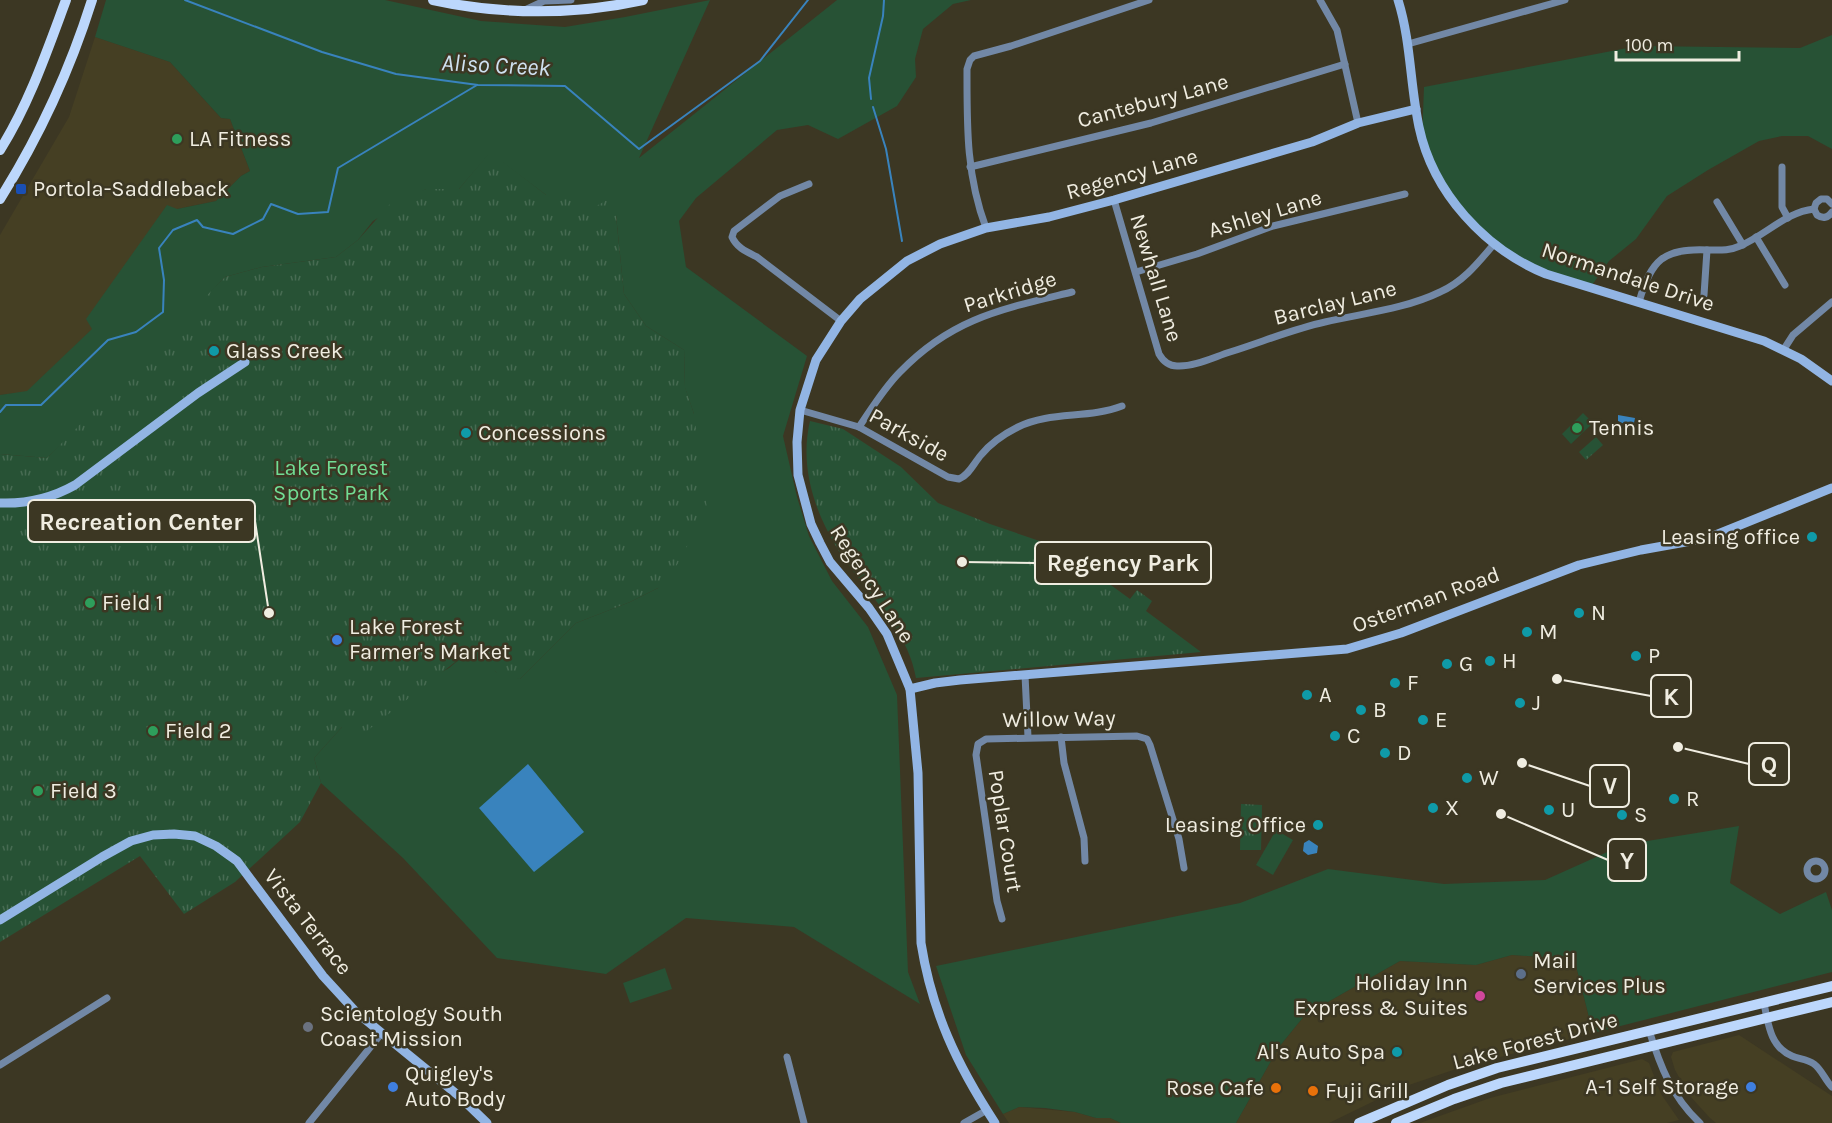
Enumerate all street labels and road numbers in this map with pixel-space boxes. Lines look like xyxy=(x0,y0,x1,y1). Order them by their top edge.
street label: Cantebury Lane xyxy=(1075,68,1231,134)
street label: Regency Lane xyxy=(1063,143,1201,205)
street label: Ashley Lane xyxy=(1205,184,1325,244)
street label: Newhall Lane xyxy=(1124,211,1188,345)
street label: Normandale Drive xyxy=(1538,237,1718,317)
street label: Parkridge xyxy=(960,266,1060,318)
street label: Barclay Lane xyxy=(1271,275,1399,331)
street label: Parkside xyxy=(865,403,953,467)
street label: Regency Lane xyxy=(824,520,920,648)
street label: Osterman Road xyxy=(1349,561,1503,639)
street label: Willow Way xyxy=(1002,705,1116,733)
street label: Poplar Court xyxy=(982,768,1028,894)
street label: Vista Terrace xyxy=(259,864,357,980)
street label: Lake Forest Drive xyxy=(1450,1006,1620,1076)

